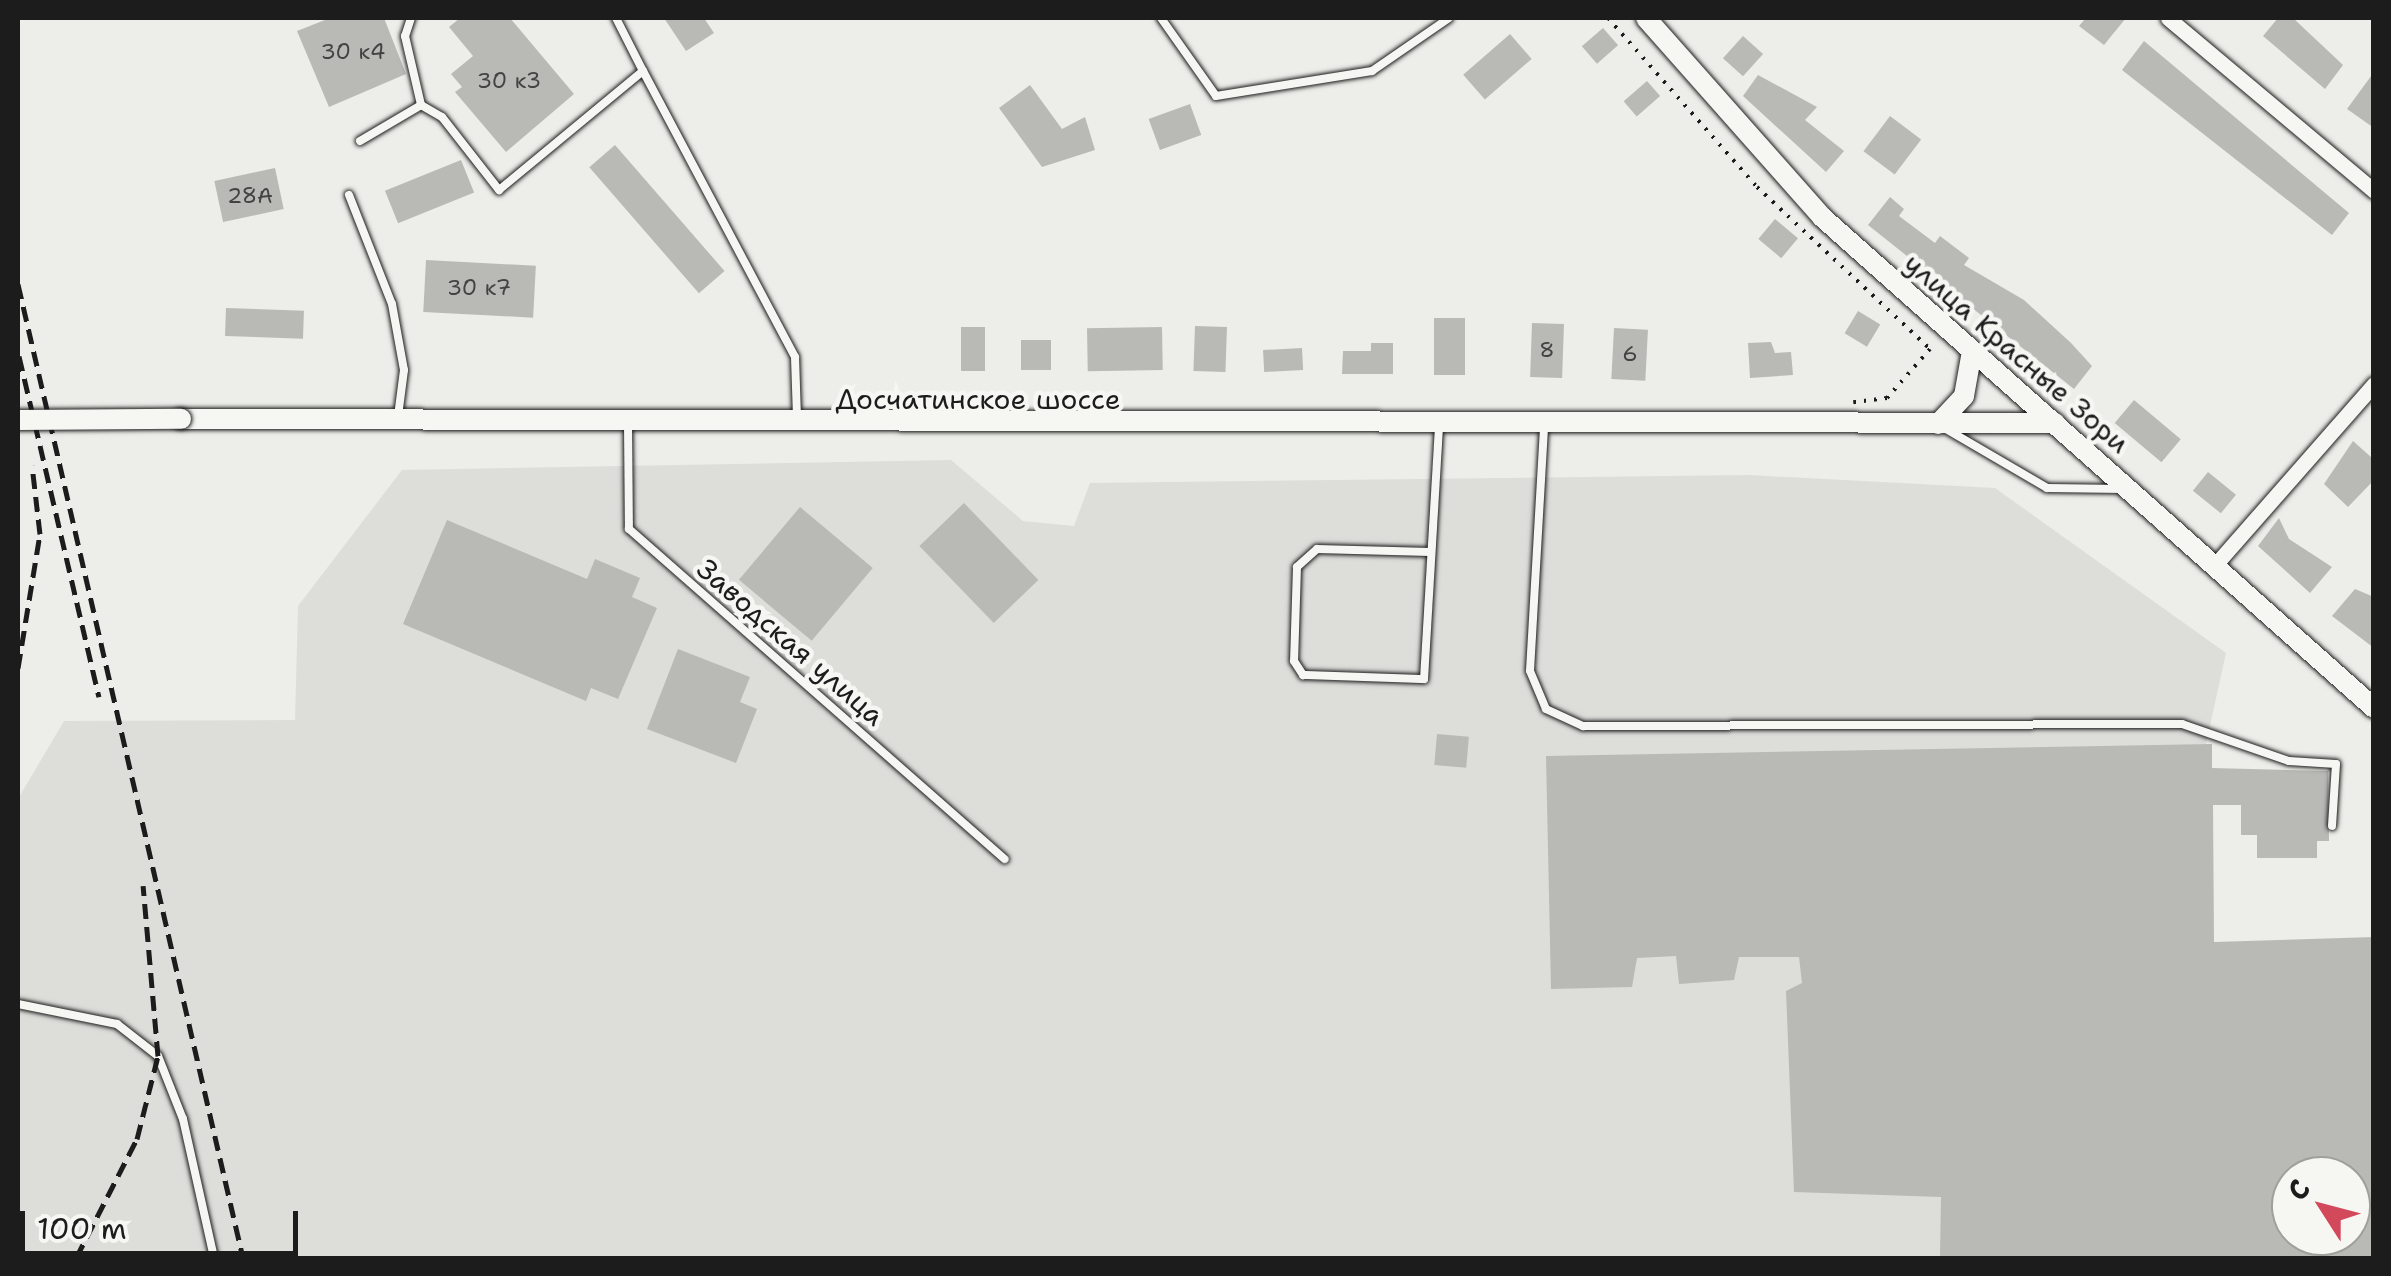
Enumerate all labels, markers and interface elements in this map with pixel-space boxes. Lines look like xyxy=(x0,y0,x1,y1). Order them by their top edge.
house number: 30 к4 xyxy=(321,39,385,65)
house number: 30 к3 xyxy=(477,68,541,94)
house number: 28А xyxy=(227,183,273,209)
street label: улица Красные Зори xyxy=(1897,246,2137,460)
house number: 30 к7 xyxy=(447,275,511,301)
house number: 8 xyxy=(1539,337,1555,363)
house number: 6 xyxy=(1622,341,1638,367)
street label: Досчатинское шоссе xyxy=(836,382,1120,416)
street label: Заводская улица xyxy=(690,552,892,732)
north arrow xyxy=(2271,1156,2371,1256)
text: С xyxy=(2278,1171,2319,1208)
scale bar xyxy=(25,1191,302,1253)
text: 100 m xyxy=(37,1208,127,1249)

